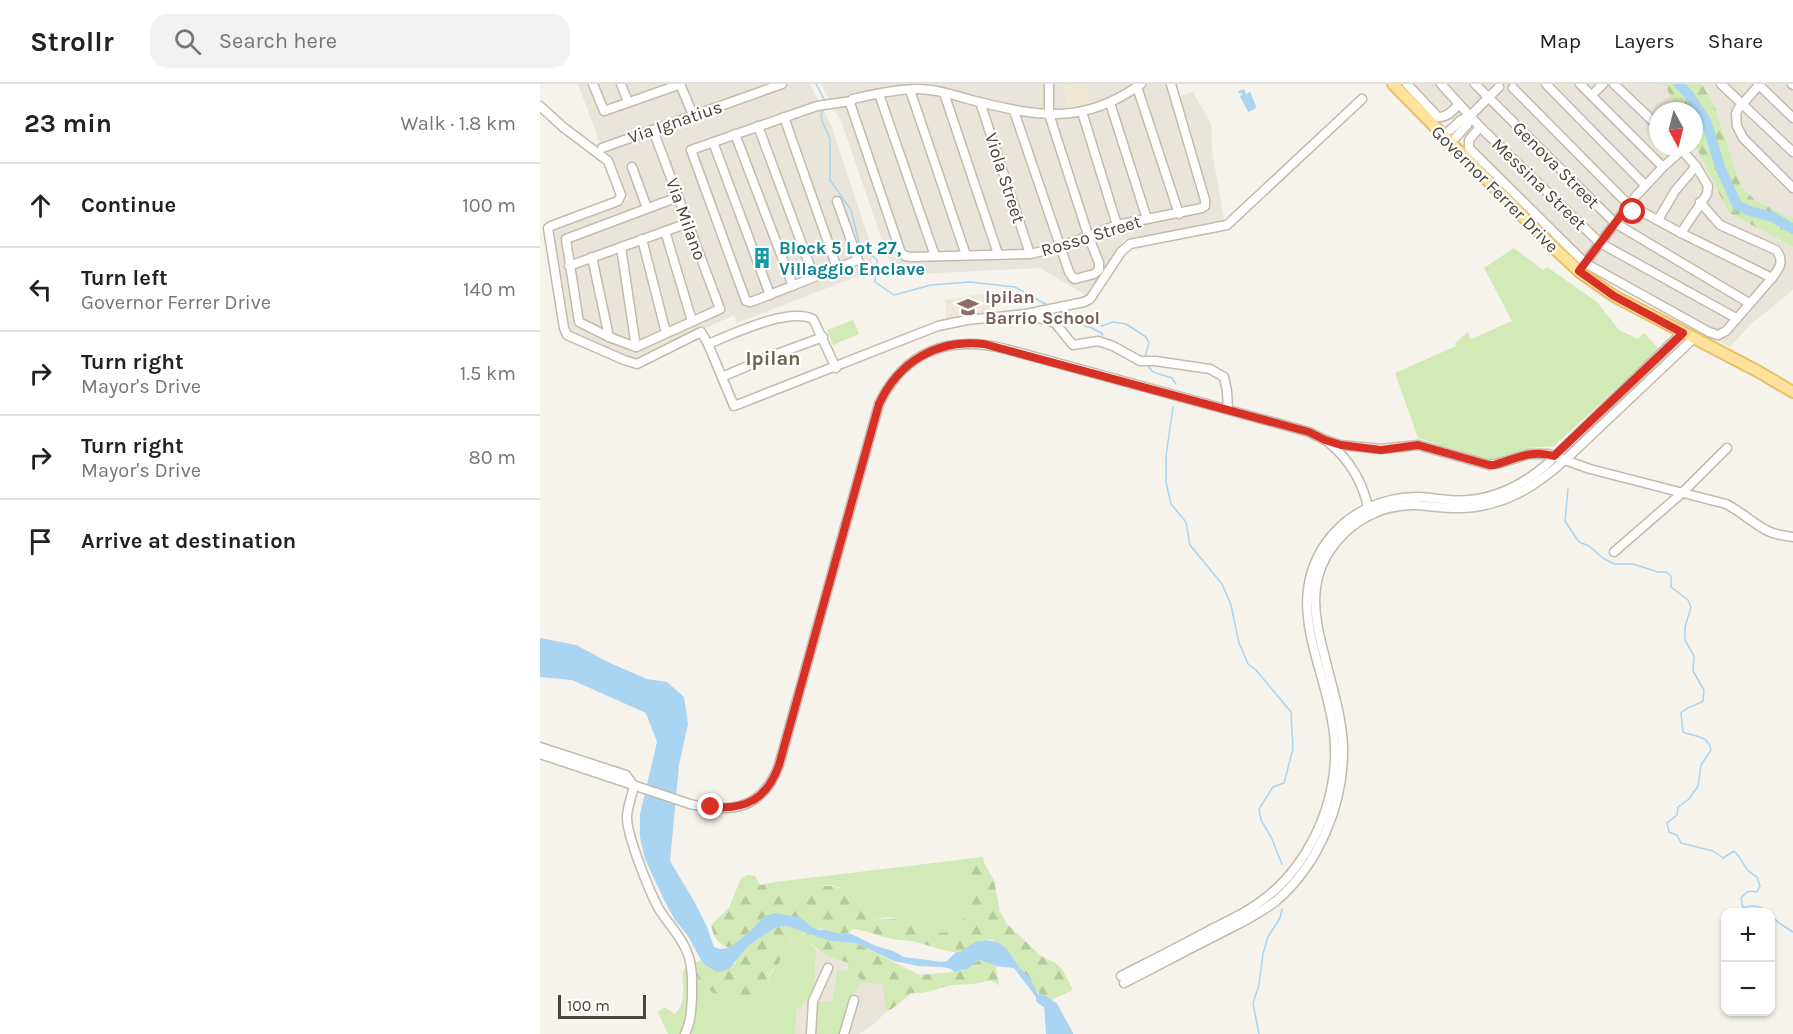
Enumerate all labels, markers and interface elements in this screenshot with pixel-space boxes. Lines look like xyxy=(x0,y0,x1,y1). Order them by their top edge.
search box xyxy=(150,14,570,68)
text: Strollr xyxy=(30,25,114,58)
icon: search xyxy=(171,25,204,58)
text: Search here xyxy=(219,28,337,54)
text: Map xyxy=(1539,29,1581,53)
text: Layers xyxy=(1614,29,1675,53)
text: Share xyxy=(1708,29,1763,53)
street label: Via Ignatius xyxy=(625,96,725,148)
north arrow xyxy=(1649,102,1703,156)
text: 23 min xyxy=(24,108,112,139)
text: Walk · 1.8 km xyxy=(401,112,516,135)
street label: Genova Street xyxy=(1508,117,1604,213)
street label: Governor Ferrer Drive xyxy=(1427,121,1563,257)
street label: Viola Street xyxy=(980,130,1030,226)
street label: Messina Street xyxy=(1487,133,1591,235)
street label: Via Milano xyxy=(661,175,711,263)
icon: ahead xyxy=(24,189,57,222)
text: Continue xyxy=(81,192,176,218)
text: 100 m xyxy=(462,194,516,217)
route start xyxy=(1619,198,1645,224)
street label: Rosso Street xyxy=(1038,210,1144,262)
place label: Block 5 Lot 27, Villaggio Enclave xyxy=(779,237,925,280)
building icon: Block 5 Lot 27, Villaggio Enclave xyxy=(750,246,774,270)
text: Turn left xyxy=(81,265,168,291)
icon: left xyxy=(24,273,57,306)
text: 140 m xyxy=(463,278,516,301)
place label: Ipilan Barrio School xyxy=(985,286,1100,329)
text: Governor Ferrer Drive xyxy=(81,291,271,314)
school or university icon: Ipilan Barrio School xyxy=(956,295,980,319)
district label: Ipilan xyxy=(745,347,801,370)
text: Turn right xyxy=(81,349,184,375)
icon: right xyxy=(24,357,57,390)
text: 1.5 km xyxy=(460,362,516,385)
text: Mayor's Drive xyxy=(81,375,201,398)
text: Turn right xyxy=(81,433,184,459)
icon: right xyxy=(24,441,57,474)
text: 80 m xyxy=(468,446,516,469)
text: Mayor's Drive xyxy=(81,459,201,482)
icon: arrive xyxy=(24,525,57,558)
text: Arrive at destination xyxy=(81,528,296,554)
route end xyxy=(697,793,723,819)
map controls xyxy=(1721,908,1775,1016)
button: + xyxy=(1721,908,1775,962)
button: − xyxy=(1721,962,1775,1016)
scale bar xyxy=(558,992,646,1020)
text: 100 m xyxy=(567,996,610,1015)

